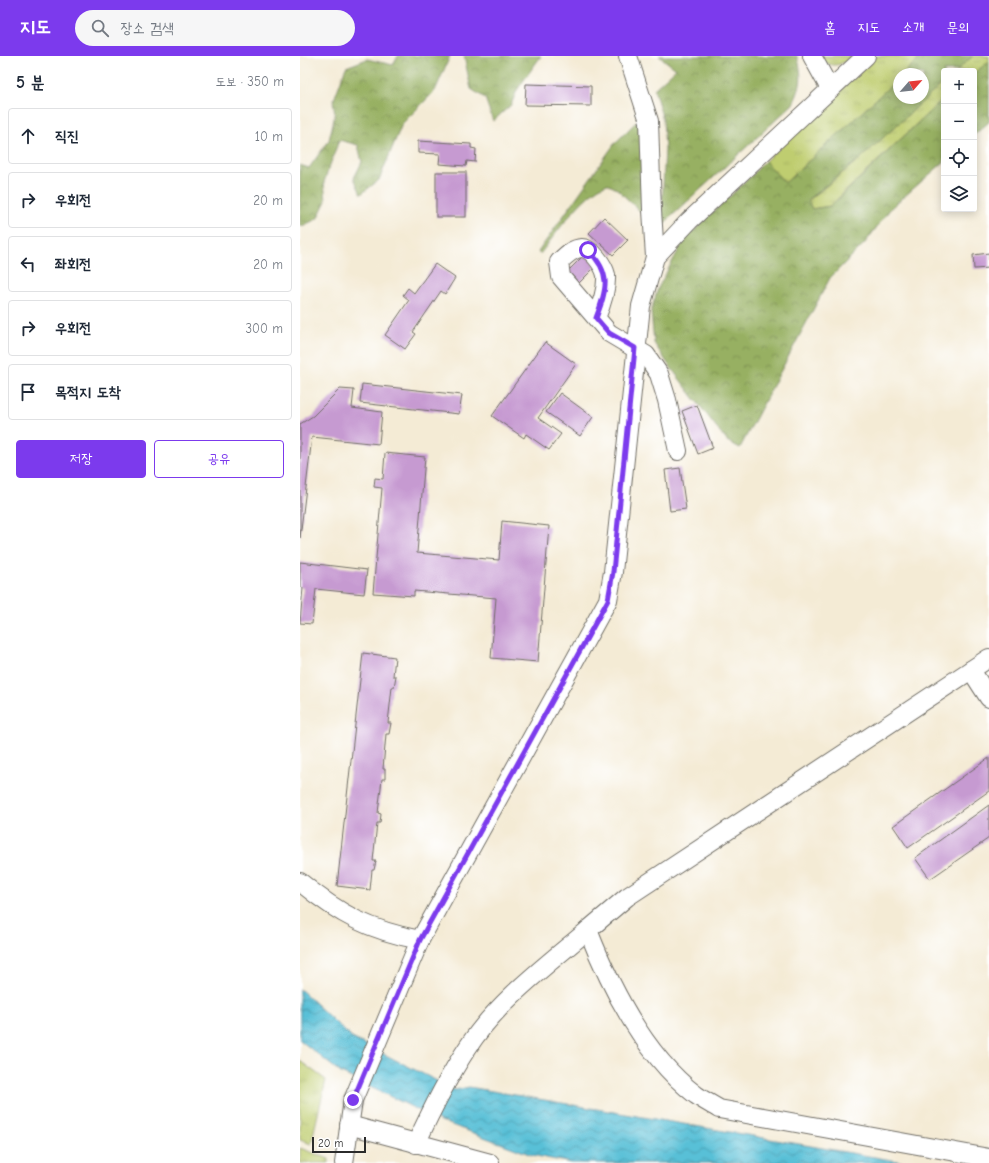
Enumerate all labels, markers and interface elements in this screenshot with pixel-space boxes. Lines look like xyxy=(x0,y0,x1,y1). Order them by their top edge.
search box xyxy=(75,10,355,46)
text: 지도 xyxy=(20,16,51,38)
icon: search xyxy=(89,17,111,39)
text: 장소 검색 xyxy=(121,19,174,37)
text: 홈 xyxy=(824,19,835,36)
text: 지도 xyxy=(857,19,880,36)
text: 소개 xyxy=(902,19,924,36)
text: 문의 xyxy=(946,19,969,36)
north arrow xyxy=(893,68,929,104)
map controls xyxy=(941,68,977,212)
button: + xyxy=(941,68,977,104)
text: 5 분 xyxy=(16,73,45,92)
text: 도보 · 350 m xyxy=(215,74,284,89)
button: − xyxy=(941,104,977,140)
icon: ahead xyxy=(17,125,39,147)
text: 직진 xyxy=(55,127,79,145)
text: 10 m xyxy=(255,129,283,144)
button: locate xyxy=(941,140,977,176)
button: layers xyxy=(941,176,977,212)
icon: right xyxy=(17,189,39,211)
text: 우회전 xyxy=(55,191,91,209)
text: 20 m xyxy=(253,193,283,208)
route start xyxy=(579,241,597,259)
icon: left xyxy=(17,253,39,275)
text: 좌회전 xyxy=(55,255,91,273)
text: 20 m xyxy=(253,257,283,272)
icon: right xyxy=(17,317,39,339)
text: 우회전 xyxy=(55,319,91,337)
text: 300 m xyxy=(245,321,283,336)
icon: arrive xyxy=(17,381,39,403)
text: 목적지 도착 xyxy=(55,383,121,401)
button: 저장 xyxy=(16,440,146,478)
button: 공유 xyxy=(154,440,284,478)
route end xyxy=(344,1091,362,1109)
scale bar xyxy=(312,1135,366,1154)
text: 20 m xyxy=(318,1137,343,1150)

